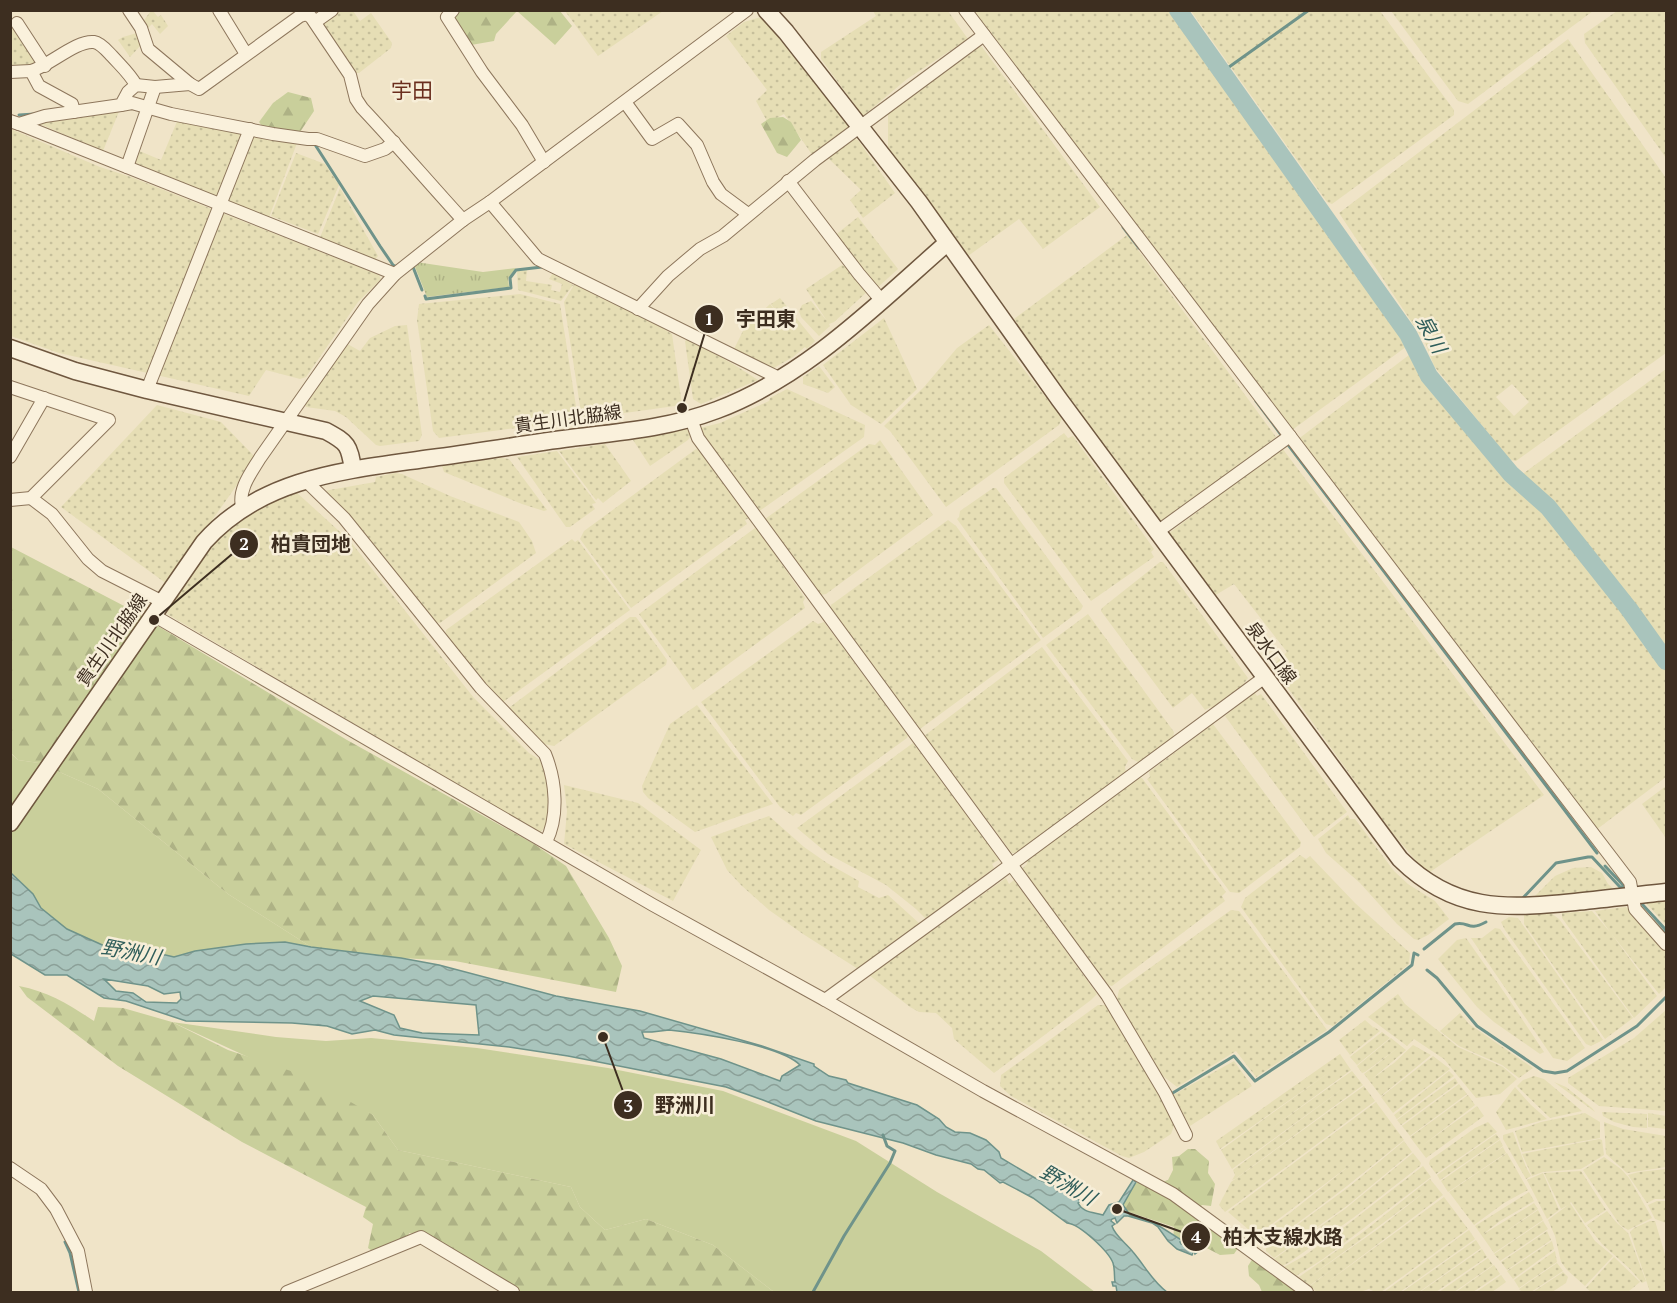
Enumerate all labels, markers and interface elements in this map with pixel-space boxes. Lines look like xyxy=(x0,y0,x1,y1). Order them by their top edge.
district label: 宇田 xyxy=(391,76,433,104)
callout: 宇田東 xyxy=(694,300,808,338)
text: 宇田東 xyxy=(736,305,796,332)
text: 1 xyxy=(704,306,714,330)
water label: 泉川 xyxy=(1410,310,1454,360)
street label: 貴生川北脇線 xyxy=(513,399,623,437)
callout: 柏貴団地 xyxy=(229,525,363,563)
text: 柏貴団地 xyxy=(271,530,351,557)
text: 2 xyxy=(239,531,249,555)
street label: 貴生川北脇線 xyxy=(70,588,152,691)
street label: 泉水口線 xyxy=(1241,616,1303,689)
water label: 野洲川 xyxy=(99,933,165,971)
callout: 野洲川 xyxy=(613,1086,727,1124)
text: 野洲川 xyxy=(655,1091,715,1118)
text: 3 xyxy=(623,1093,633,1117)
water label: 野洲川 xyxy=(1036,1158,1103,1212)
callout: 柏木支線水路 xyxy=(1181,1218,1355,1256)
text: 柏木支線水路 xyxy=(1223,1223,1343,1250)
text: 4 xyxy=(1191,1224,1202,1248)

